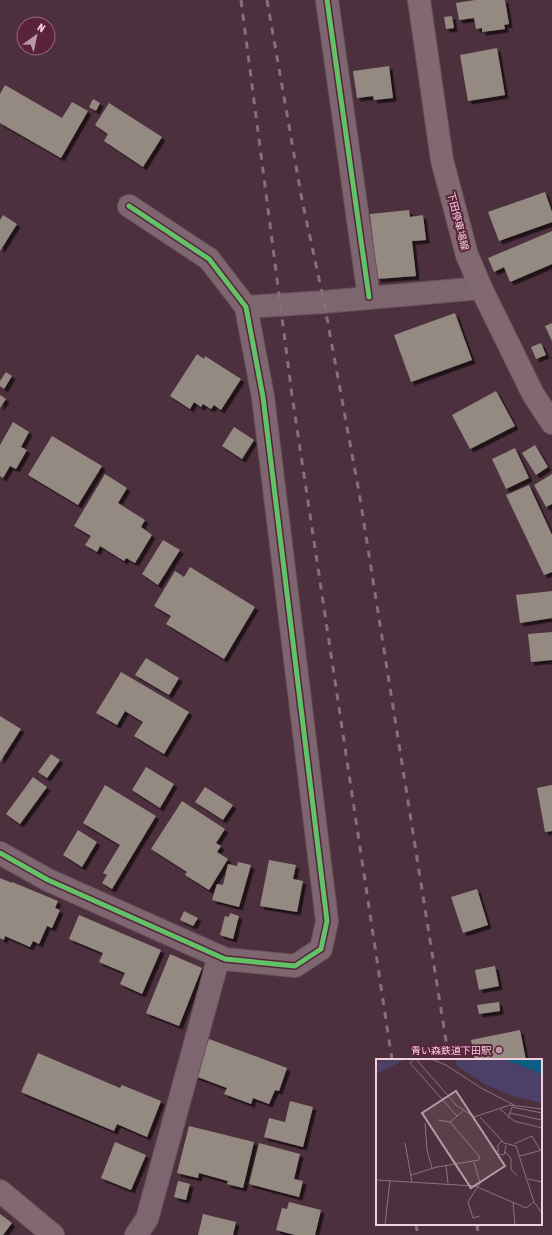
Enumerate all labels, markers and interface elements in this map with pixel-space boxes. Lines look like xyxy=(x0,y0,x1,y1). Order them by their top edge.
north arrow xyxy=(16,16,56,56)
text: N xyxy=(35,21,47,34)
street label: 下田停車場線 xyxy=(445,191,471,251)
place label: 青い森鉄道下田駅 xyxy=(411,1045,492,1056)
marker: 青い森鉄道下田駅 xyxy=(494,1045,504,1055)
inset map xyxy=(376,1059,542,1225)

